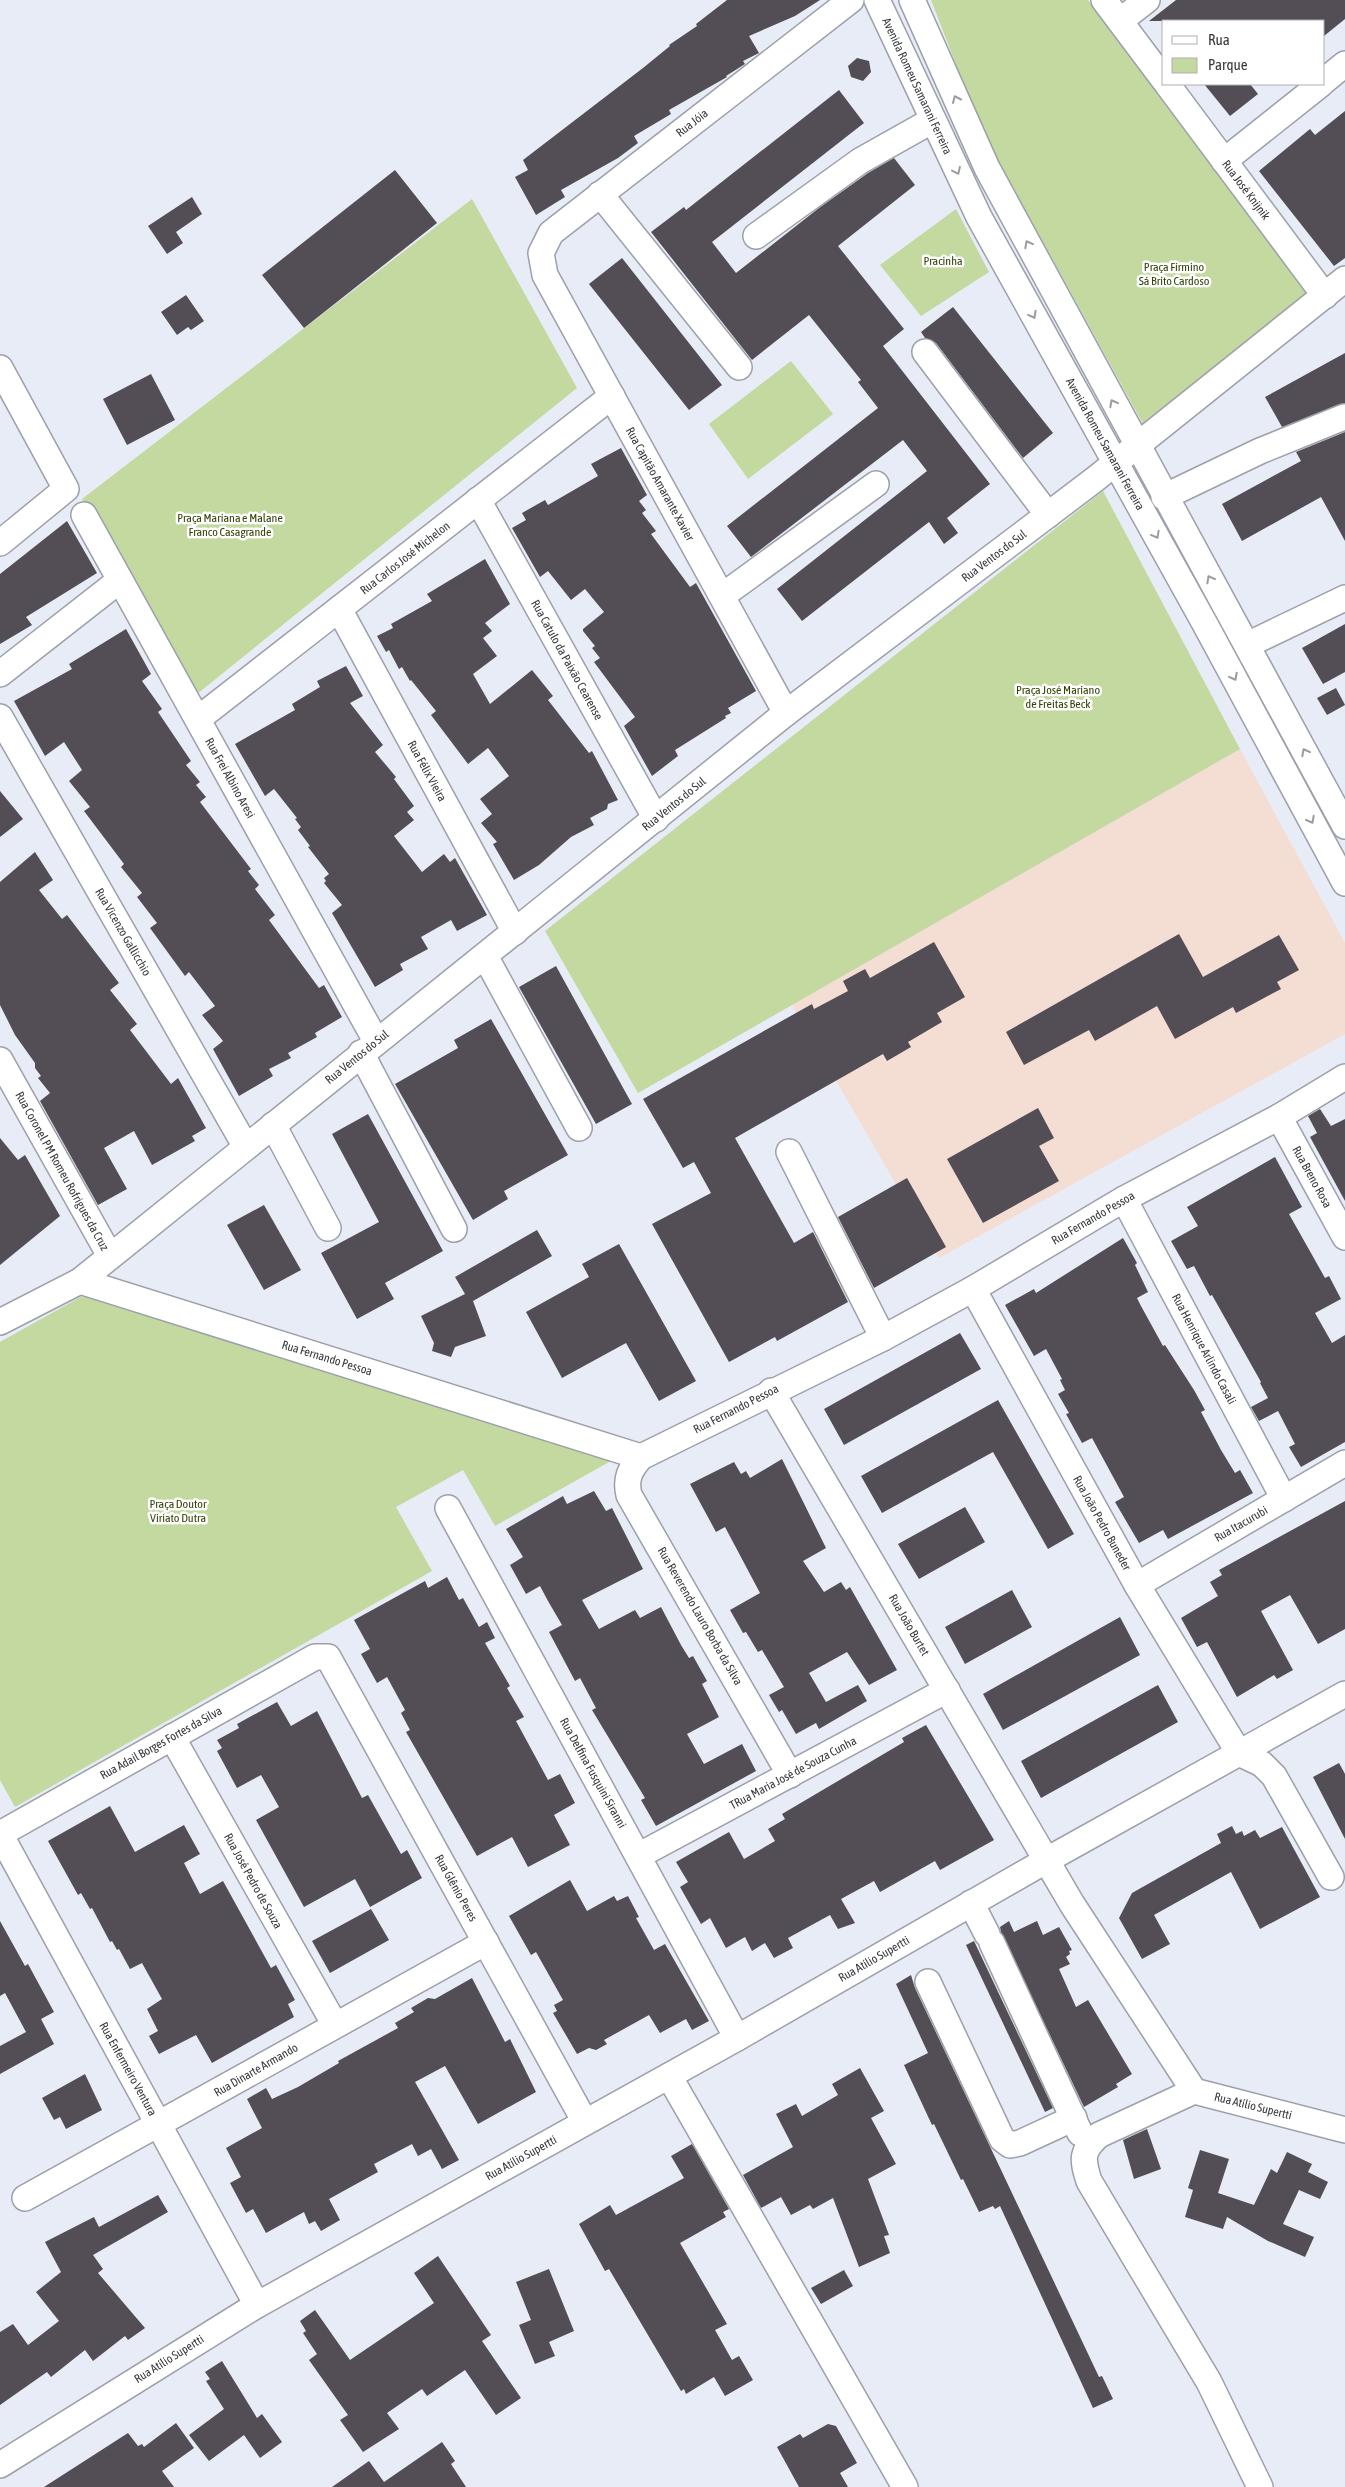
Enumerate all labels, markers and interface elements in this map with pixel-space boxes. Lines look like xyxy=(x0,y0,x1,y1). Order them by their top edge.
street label: Avenida Romeu Samarani Ferreira xyxy=(879,16,955,156)
legend xyxy=(1162,20,1325,85)
text: Rua xyxy=(1208,31,1230,48)
text: Parque xyxy=(1208,56,1248,73)
one-way arrow xyxy=(952,95,963,104)
street label: Rua Jóia xyxy=(673,106,711,140)
street label: Rua José Knijnik xyxy=(1219,157,1273,223)
one-way arrow xyxy=(951,166,961,175)
one-way arrow xyxy=(1024,241,1034,250)
park label: Pracinha xyxy=(923,254,963,268)
park label: Praça Firmino Sá Brito Cardoso xyxy=(1139,260,1210,288)
one-way arrow xyxy=(1027,309,1037,318)
street label: Avenida Romeu Samarani Ferreira xyxy=(1063,375,1147,513)
one-way arrow xyxy=(1109,399,1119,408)
street label: Rua Capitão Amarante Xavier xyxy=(623,425,697,544)
park label: Praça Mariana e Malane Franco Casagrande xyxy=(177,511,283,539)
street label: Rua Carlos José Michelon xyxy=(357,519,453,597)
street label: Rua Ventos do Sul xyxy=(959,527,1030,585)
one-way arrow xyxy=(1149,530,1159,539)
one-way arrow xyxy=(1206,576,1216,585)
street label: Rua Catulo da Paixão Cearense xyxy=(528,598,606,722)
one-way arrow xyxy=(1228,672,1238,681)
park label: Praça José Mariano de Freitas Beck xyxy=(1016,683,1100,711)
street label: Rua Frei Albino Aresi xyxy=(202,735,258,821)
street label: Rua Félix Vieira xyxy=(405,738,449,804)
one-way arrow xyxy=(1301,749,1311,758)
street label: Rua Ventos do Sul xyxy=(639,774,709,834)
one-way arrow xyxy=(1305,815,1315,824)
street label: Rua Vicenzo Gallicchio xyxy=(92,886,154,979)
street label: Rua Ventos do Sul xyxy=(322,1027,392,1087)
street label: Rua Coronel PM Romeu Rofrigues da Cruz xyxy=(12,1089,112,1254)
street label: Rua Breno Rosa xyxy=(1289,1144,1335,1210)
street label: Rua Fernando Pessoa xyxy=(1049,1189,1137,1247)
street label: Rua Henrique Arlindo Casali xyxy=(1169,1291,1239,1407)
street label: Rua Fernando Pessoa xyxy=(280,1338,374,1378)
street label: Rua Fernando Pessoa xyxy=(691,1381,781,1437)
street label: Rua João Pedro Buneder xyxy=(1070,1473,1134,1573)
park label: Praça Doutor Viriato Dutra xyxy=(149,1497,207,1525)
street label: Rua Itacurubi xyxy=(1212,1503,1270,1545)
street label: Rua Reverendo Lauro Borba da Silva xyxy=(655,1544,745,1688)
street label: Rua João Burtet xyxy=(886,1592,932,1659)
street label: Rua Adail Borges Fortes da Silva xyxy=(98,1704,224,1782)
street label: Rua Delfina Fusquini Siranni xyxy=(557,1715,629,1831)
street label: TRua Maria José de Souza Cunha xyxy=(727,1734,859,1812)
street label: Rua José Pedro de Souza xyxy=(221,1831,285,1931)
street label: Rua Glênio Peres xyxy=(432,1852,480,1924)
street label: Rua Atílio Supertti xyxy=(836,1933,912,1985)
street label: Rua Enfermeiro Ventura xyxy=(96,2020,160,2118)
street label: Rua Dinarte Armando xyxy=(212,2040,301,2100)
street label: Rua Atílio Supertti xyxy=(1213,2090,1293,2122)
street label: Rua Atílio Supertti xyxy=(483,2133,559,2183)
street label: Rua Atílio Supertti xyxy=(132,2332,206,2386)

